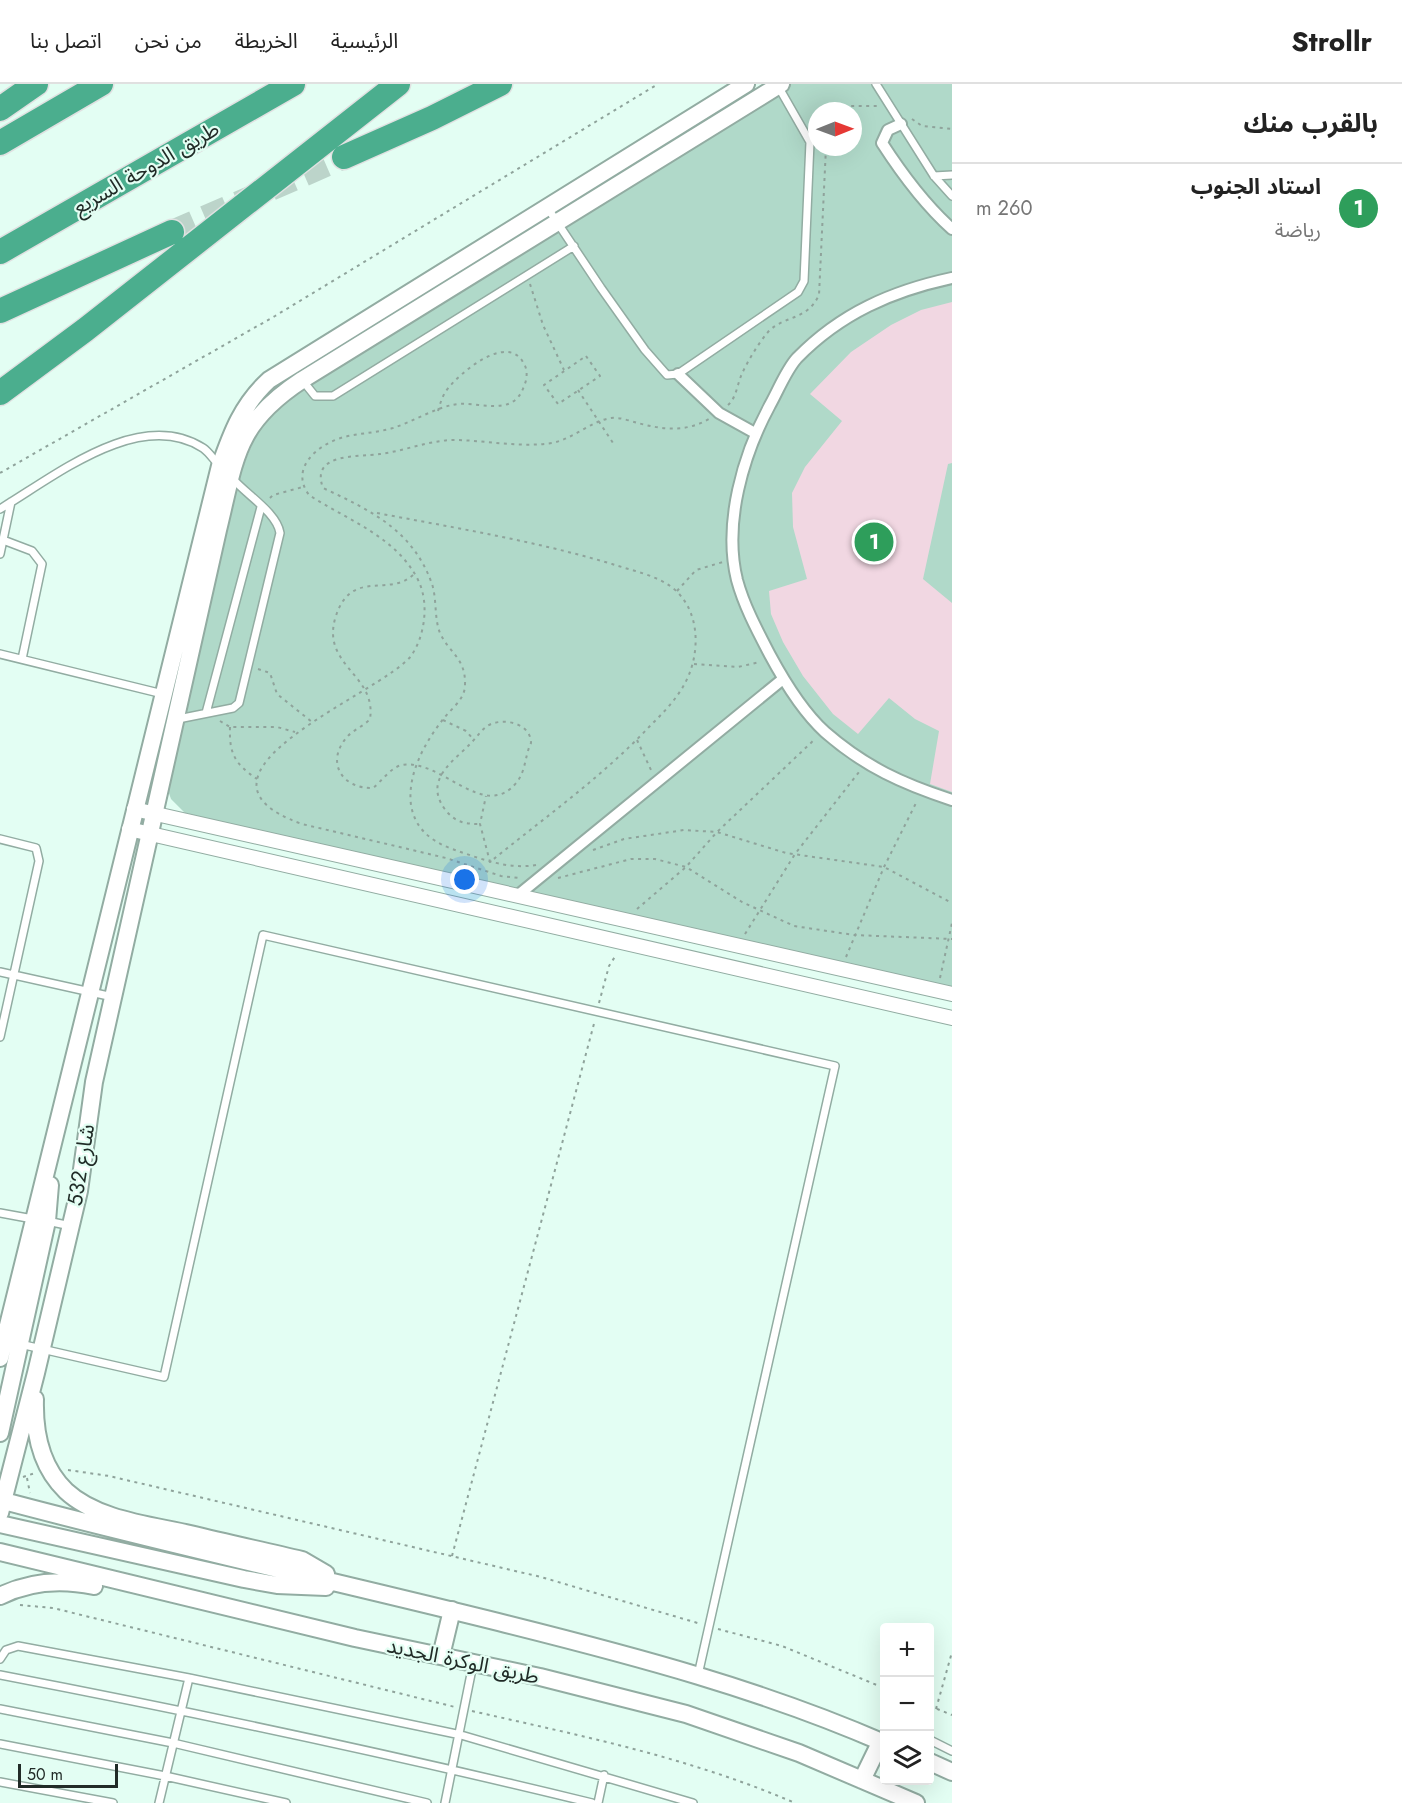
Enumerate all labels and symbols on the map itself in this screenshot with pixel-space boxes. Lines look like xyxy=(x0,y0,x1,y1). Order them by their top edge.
north arrow xyxy=(808,102,862,156)
street label: طريق الدوحة السريع xyxy=(67,114,225,222)
pin: 1 xyxy=(854,520,894,564)
your location xyxy=(450,865,479,894)
street label: شارع 532 xyxy=(60,1122,102,1208)
street label: طريق الوكرة الجديد xyxy=(384,1630,542,1692)
scale bar xyxy=(18,1761,118,1788)

